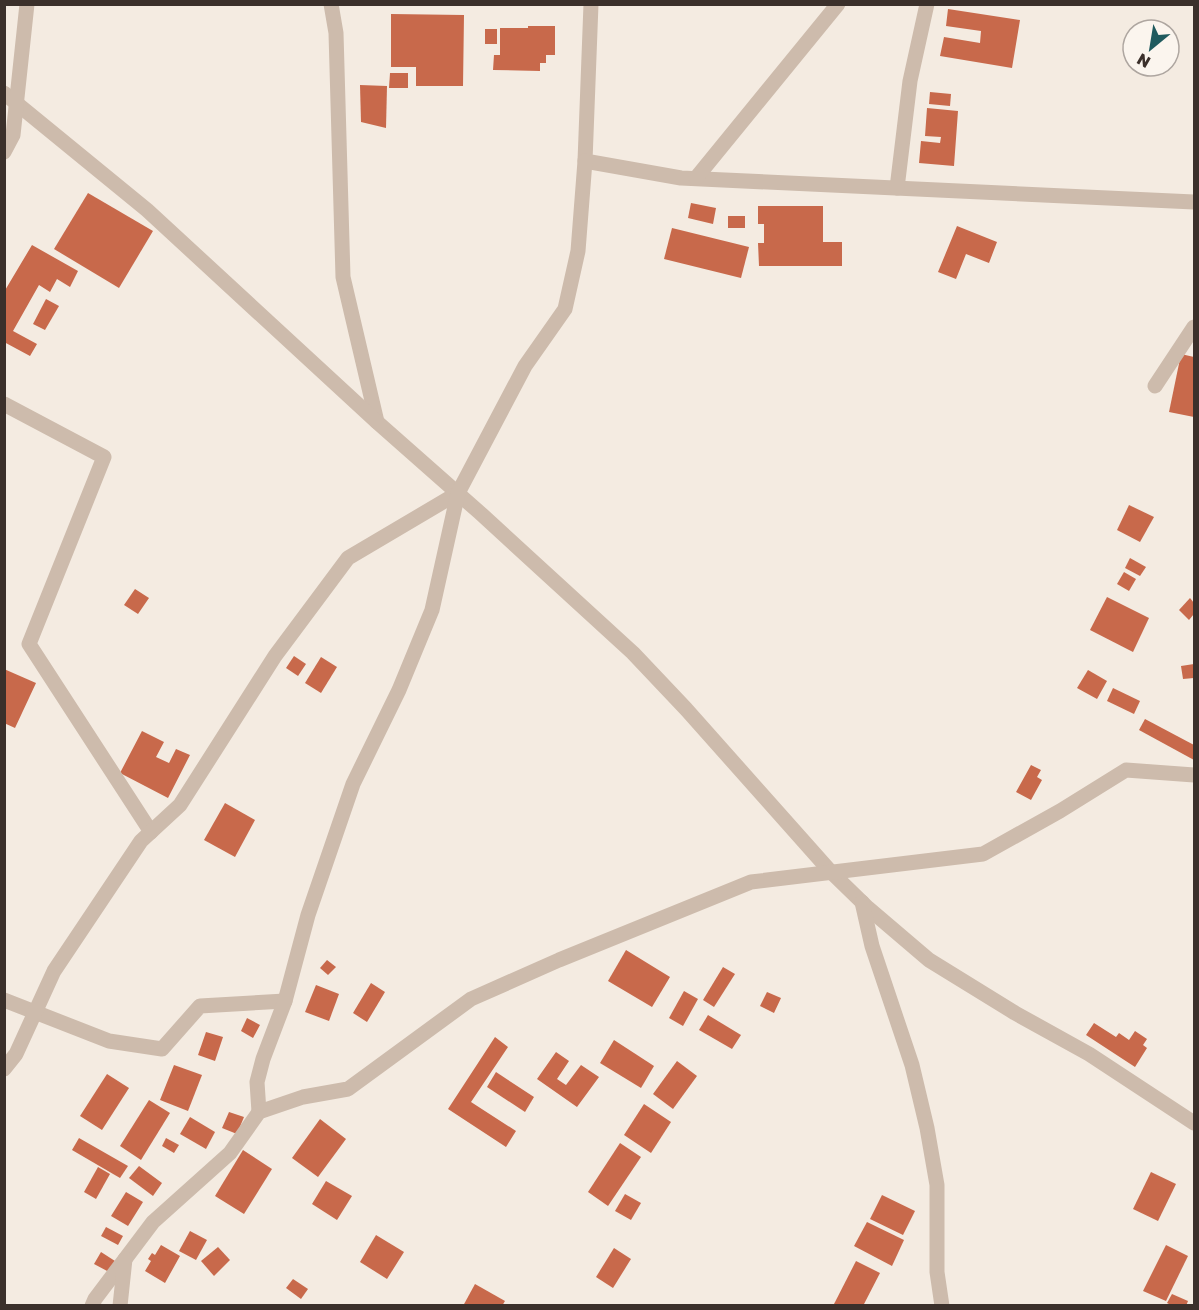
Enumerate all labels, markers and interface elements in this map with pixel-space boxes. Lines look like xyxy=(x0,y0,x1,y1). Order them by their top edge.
north arrow xyxy=(1121,18,1181,78)
text: N xyxy=(1133,49,1154,73)

